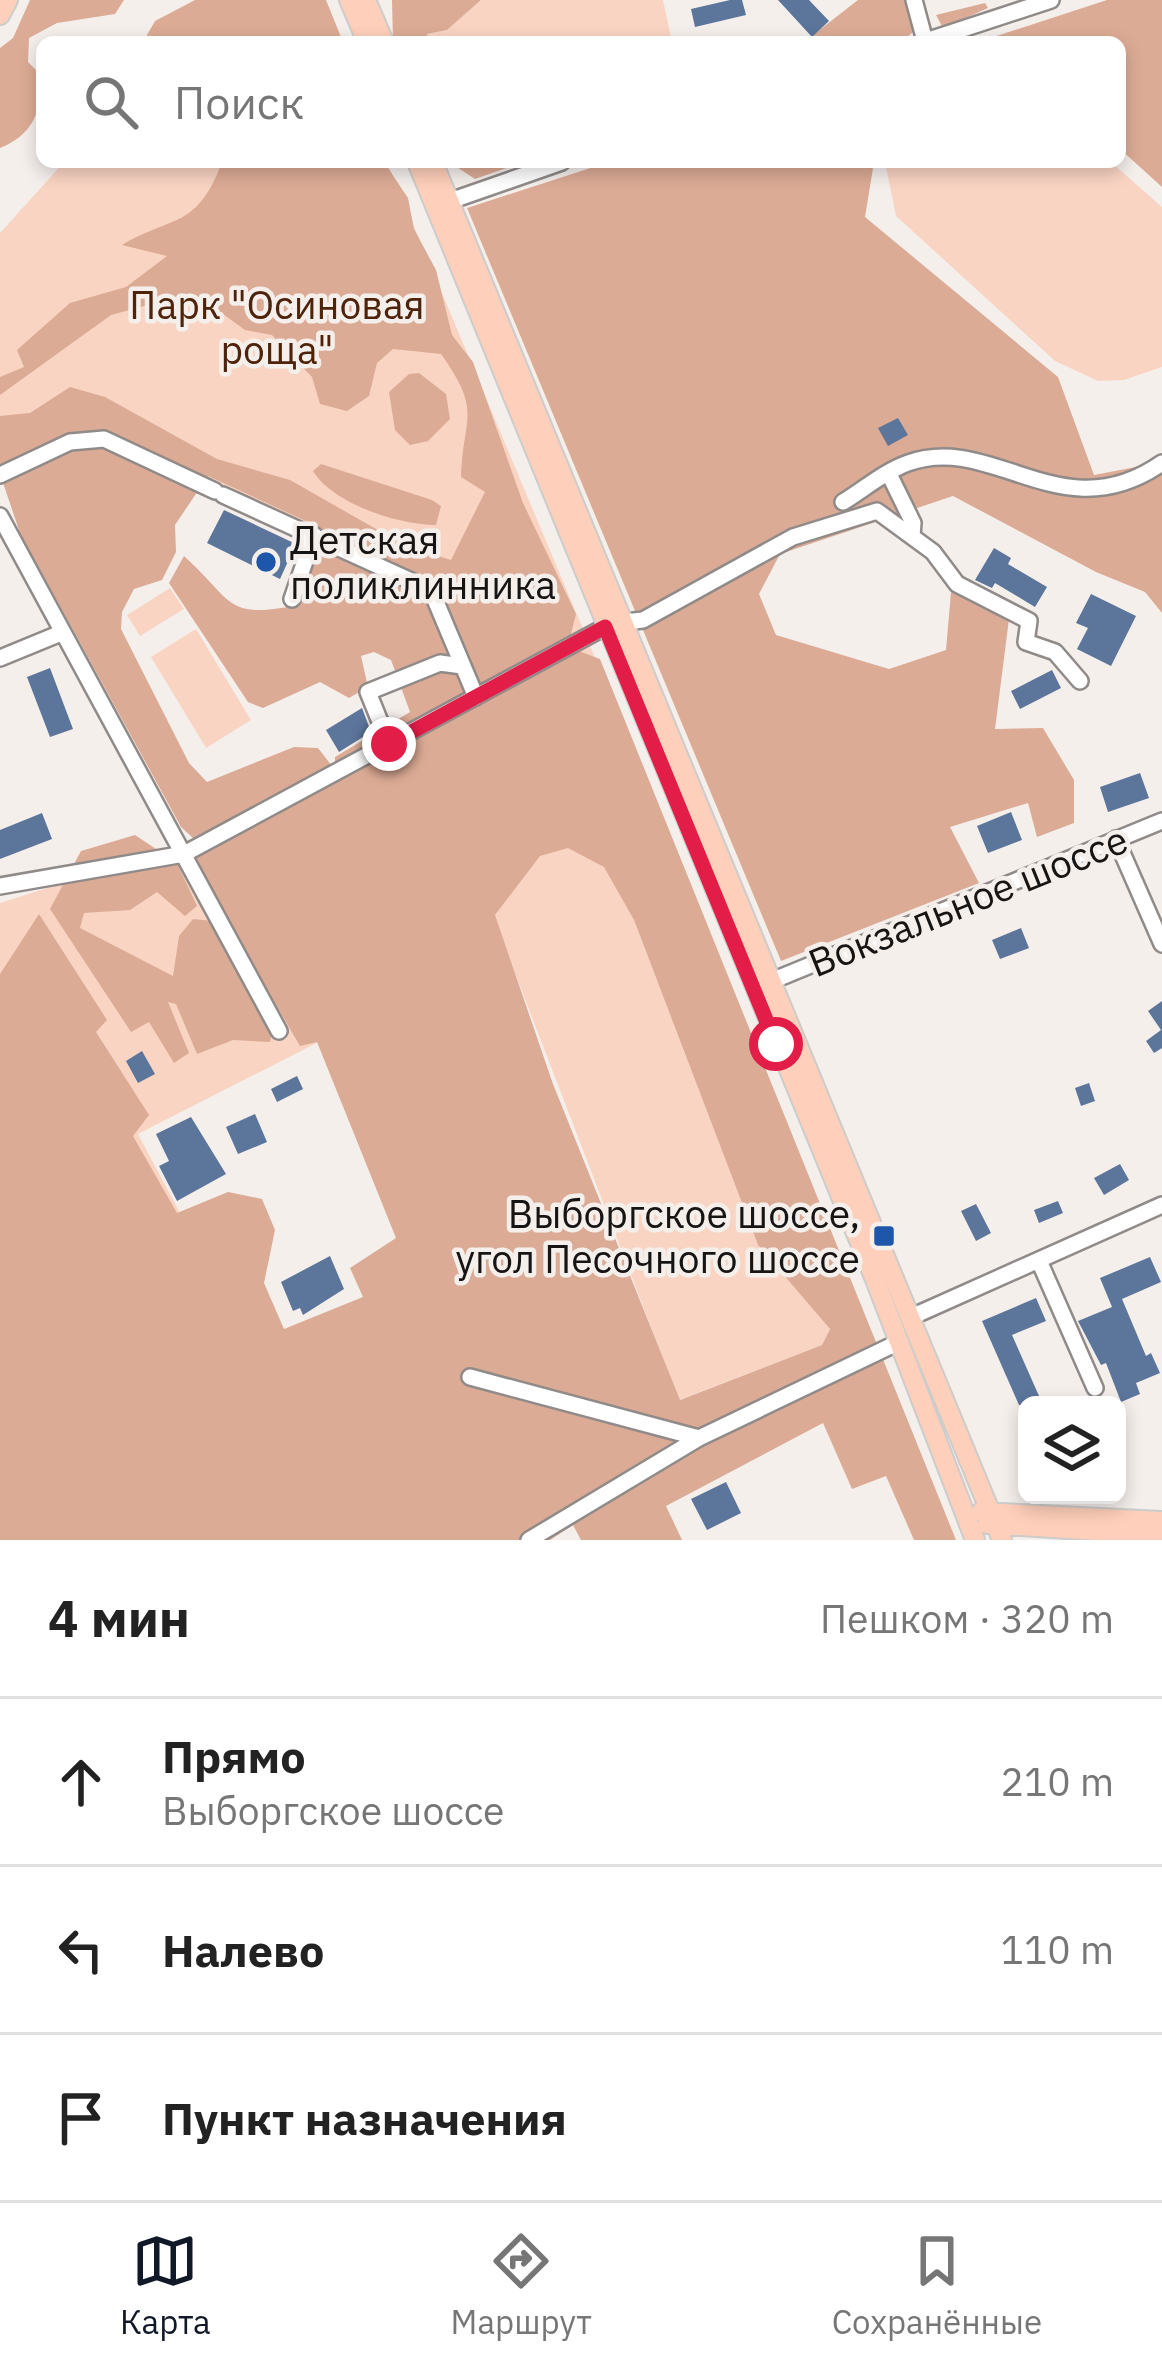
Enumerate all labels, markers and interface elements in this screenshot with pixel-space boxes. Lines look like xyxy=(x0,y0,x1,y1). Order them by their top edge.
search box xyxy=(36,36,1126,168)
icon: search xyxy=(78,69,144,135)
text: Поиск xyxy=(174,73,304,131)
park label: Парк "Осиновая роща" xyxy=(129,279,425,375)
place label: Детская поликлинника xyxy=(290,514,556,610)
marker: Детская поликлинника xyxy=(253,549,279,575)
route end xyxy=(362,717,416,771)
street label: Вокзальное шоссе xyxy=(801,813,1135,988)
route start xyxy=(749,1017,803,1071)
place label: Выборгское шоссе, угол Песочного шоссе xyxy=(456,1188,860,1284)
marker: Выборгское шоссе, угол Песочного шоссе xyxy=(871,1223,897,1249)
map controls xyxy=(1018,1396,1126,1504)
button: layers xyxy=(1018,1396,1126,1504)
text: 4 мин xyxy=(48,1585,190,1651)
text: Пешком · 320 m xyxy=(820,1593,1114,1644)
text: Прямо xyxy=(162,1727,306,1785)
icon: ahead xyxy=(48,1749,114,1815)
text: 210 m xyxy=(1001,1756,1114,1807)
text: Выборгское шоссе xyxy=(162,1785,504,1836)
icon: left xyxy=(48,1917,114,1983)
text: Налево xyxy=(162,1921,324,1979)
text: 110 m xyxy=(1001,1924,1114,1975)
icon: arrive xyxy=(48,2085,114,2151)
text: Пункт назначения xyxy=(162,2089,567,2147)
tab: Карта xyxy=(120,2228,211,2343)
tab: Маршрут xyxy=(451,2228,592,2343)
tab: Сохранённые xyxy=(832,2228,1042,2343)

